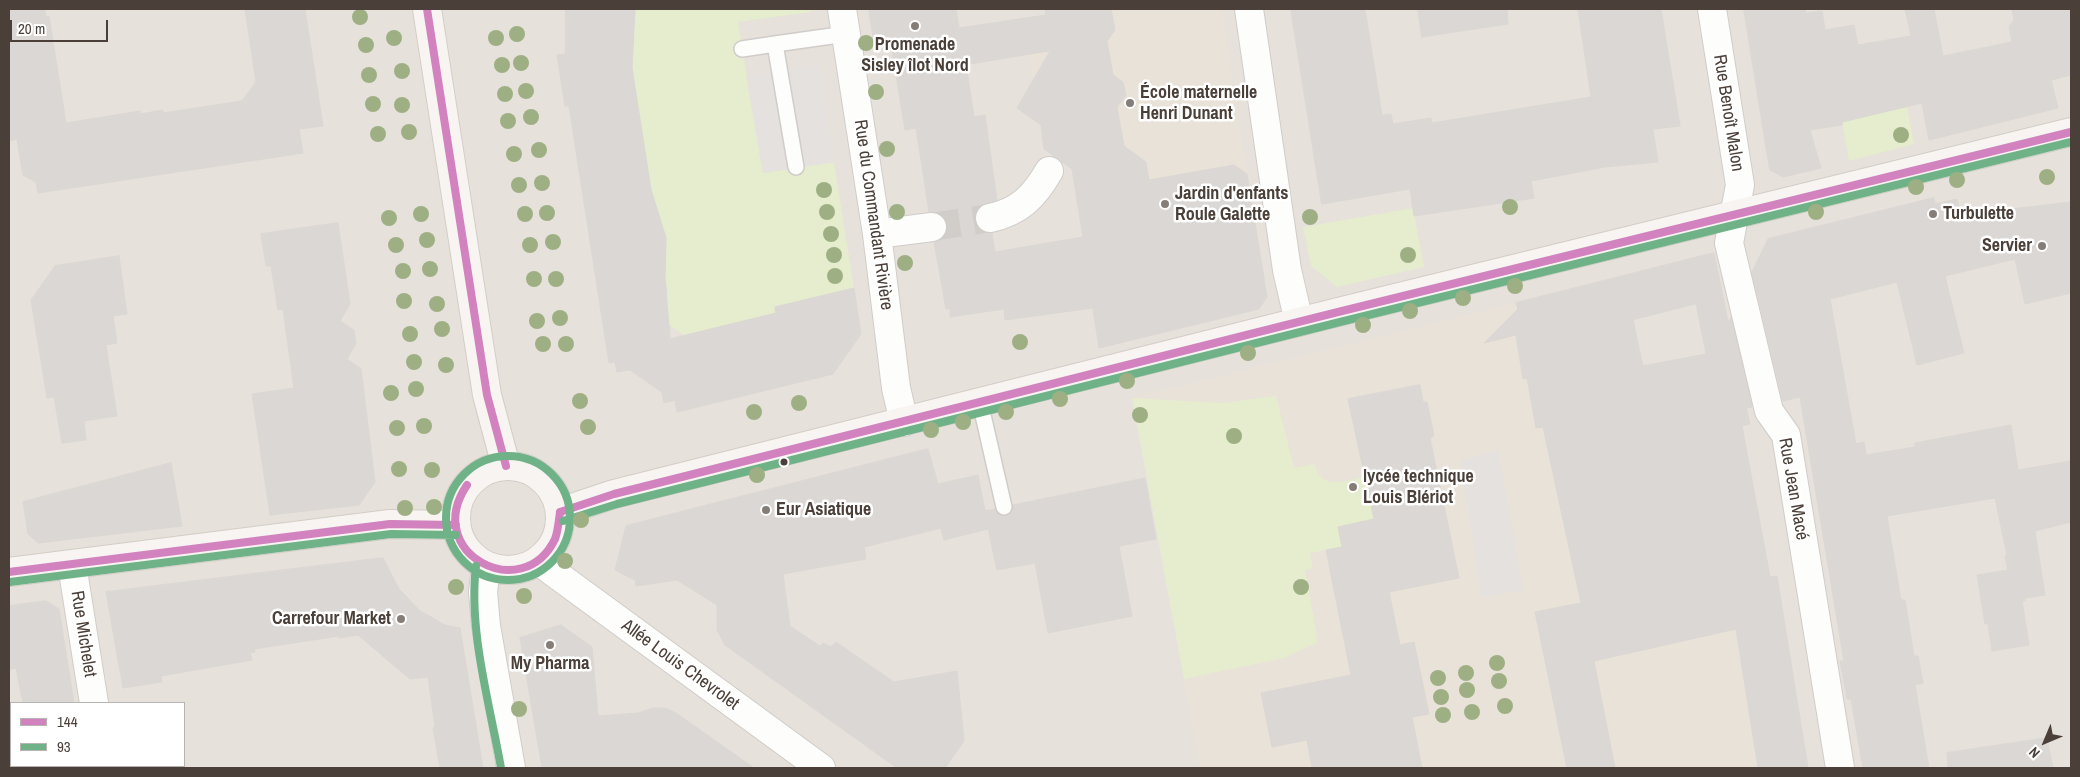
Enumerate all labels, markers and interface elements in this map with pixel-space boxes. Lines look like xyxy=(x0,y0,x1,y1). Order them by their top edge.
scale bar xyxy=(12,10,110,42)
text: 20 m xyxy=(18,18,45,39)
marker: Promenade Sisley îlot Nord xyxy=(909,20,921,32)
place label: Promenade Sisley îlot Nord xyxy=(861,34,969,76)
street label: Rue Benoît Malon xyxy=(1708,53,1748,173)
place label: École maternelle Henri Dunant xyxy=(1140,82,1257,125)
marker: École maternelle Henri Dunant xyxy=(1124,97,1136,109)
street label: Rue du Commandant Rivière xyxy=(849,118,897,312)
place label: Jardin d'enfants Roule Galette xyxy=(1175,183,1288,225)
marker: Jardin d'enfants Roule Galette xyxy=(1159,198,1171,210)
place label: Turbulette xyxy=(1943,203,2014,225)
marker: Turbulette xyxy=(1927,208,1939,220)
place label: Servier xyxy=(1982,235,2032,257)
marker: Servier xyxy=(2036,240,2048,252)
street label: Rue Jean Macé xyxy=(1773,436,1813,542)
unlabelled marker xyxy=(779,457,789,467)
place label: lycée technique Louis Blériot xyxy=(1363,466,1474,508)
marker: lycée technique Louis Blériot xyxy=(1347,481,1359,493)
place label: Eur Asiatique xyxy=(776,499,871,521)
marker: Eur Asiatique xyxy=(760,504,772,516)
street label: Rue Michelet xyxy=(66,589,100,679)
place label: Carrefour Market xyxy=(272,608,391,630)
marker: Carrefour Market xyxy=(395,613,407,625)
street label: Allée Louis Chevrolet xyxy=(617,615,743,715)
marker: My Pharma xyxy=(544,639,556,651)
place label: My Pharma xyxy=(511,653,589,675)
legend xyxy=(10,702,185,767)
text: 144 xyxy=(57,711,78,732)
north arrow xyxy=(2020,717,2070,767)
text: 93 xyxy=(57,736,71,757)
text: N xyxy=(2025,743,2044,762)

